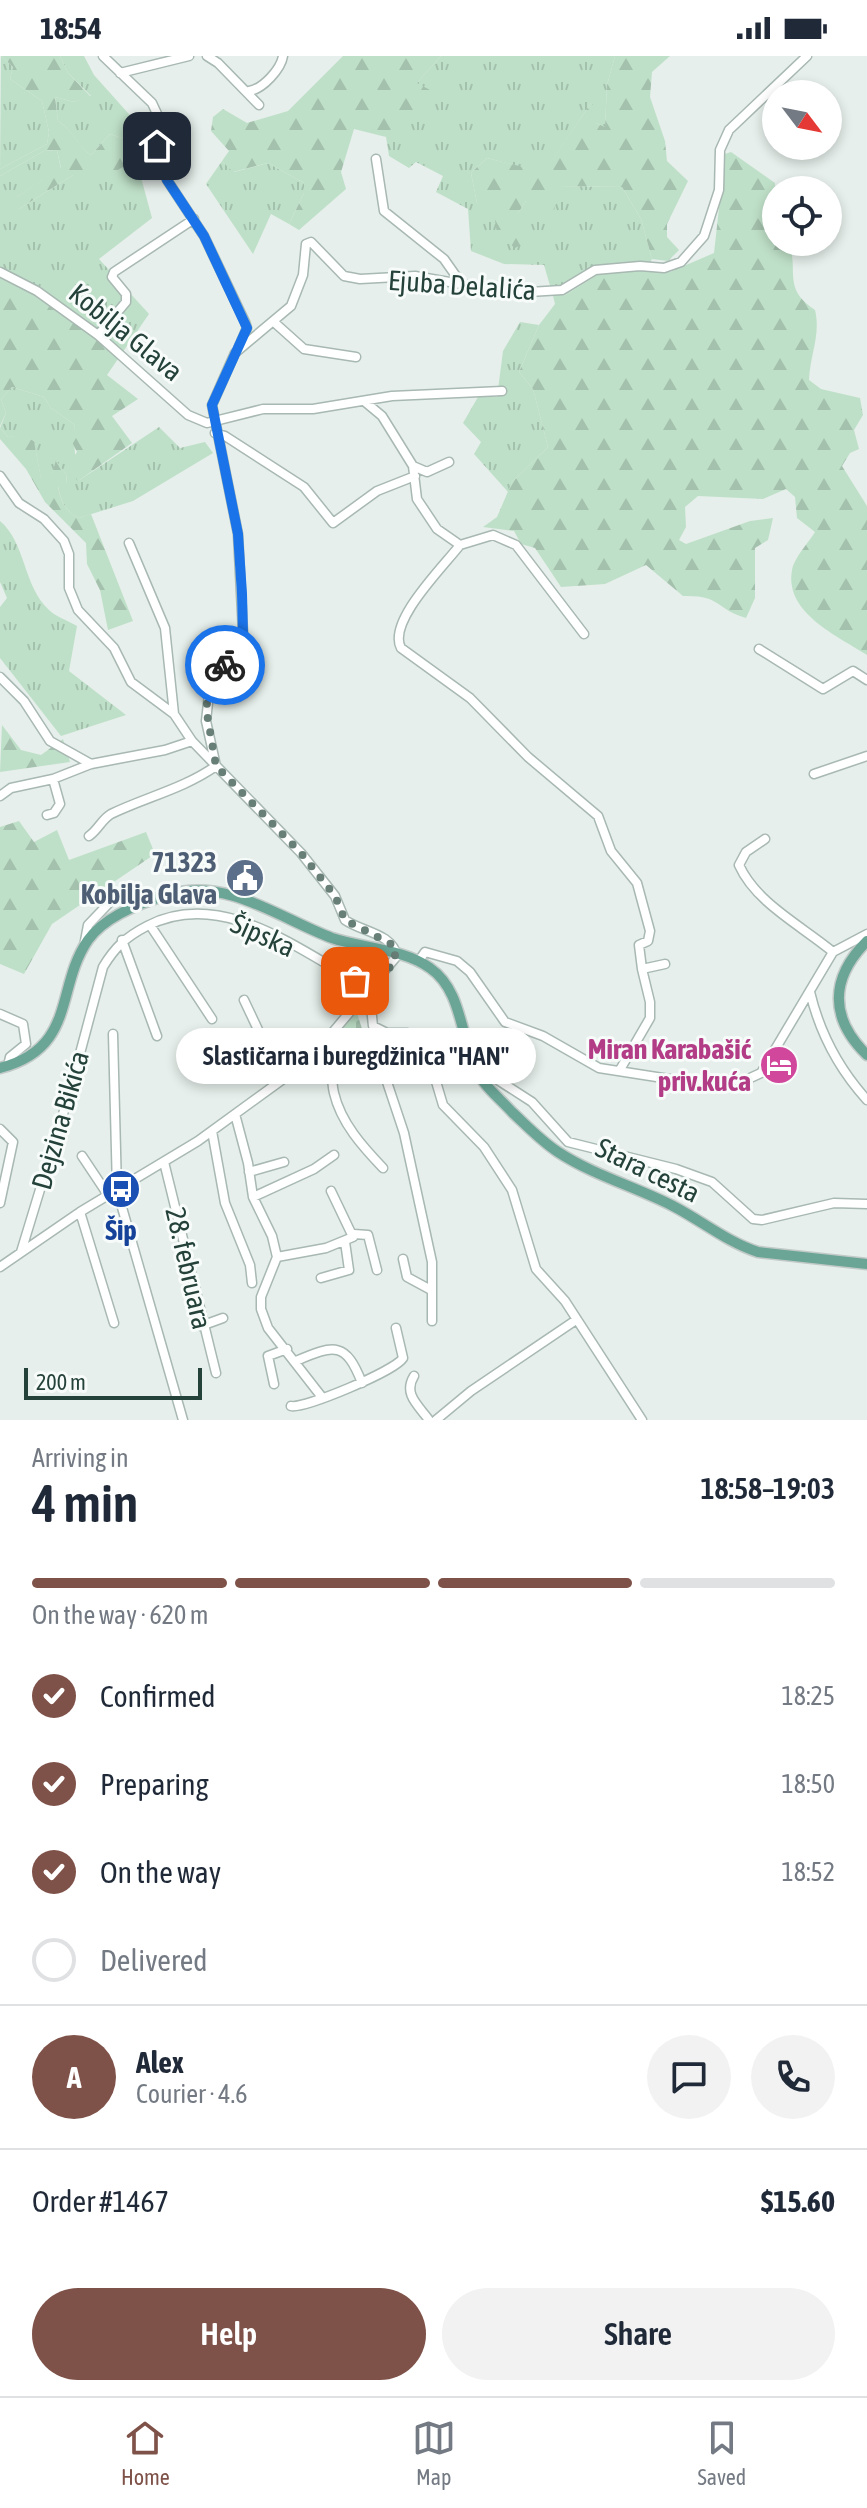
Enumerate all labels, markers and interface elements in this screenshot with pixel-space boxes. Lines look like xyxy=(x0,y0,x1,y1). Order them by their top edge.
text: 18:54 xyxy=(40,11,102,45)
north arrow xyxy=(762,80,842,160)
map controls xyxy=(762,80,842,256)
pin xyxy=(123,112,191,180)
icon: home xyxy=(135,124,179,168)
button: locate xyxy=(762,176,842,256)
street label: Ejuba Delalića xyxy=(387,264,537,306)
street label: Kobilja Glava xyxy=(63,277,189,387)
courier xyxy=(185,625,265,705)
icon: bike xyxy=(203,643,247,687)
place label: 71323 Kobilja Glava xyxy=(81,846,217,910)
public building icon: 71323 Kobilja Glava xyxy=(224,857,266,899)
street label: Šipska xyxy=(226,907,300,963)
pin xyxy=(321,947,389,1015)
icon: bag xyxy=(333,959,377,1003)
callout: Slastičarna i buregdžinica "HAN" xyxy=(175,1029,535,1085)
place label: Miran Karabašić priv.kuća xyxy=(588,1033,752,1097)
text: Slastičarna i buregdžinica "HAN" xyxy=(203,1041,509,1071)
hotel icon: Miran Karabašić priv.kuća xyxy=(758,1044,800,1086)
street label: Dejzina Bikića xyxy=(25,1047,95,1193)
street label: Stara cesta xyxy=(591,1131,705,1209)
bus stop icon: Šip xyxy=(100,1168,142,1210)
street label: 28. februara xyxy=(159,1204,219,1332)
place label: Šip xyxy=(105,1214,137,1246)
scale bar xyxy=(24,1364,202,1400)
text: 200 m xyxy=(36,1369,86,1395)
text: Arriving in xyxy=(32,1443,129,1473)
text: 18:58–19:03 xyxy=(700,1471,835,1505)
text: 4 min xyxy=(32,1473,138,1533)
text: On the way · 620 m xyxy=(32,1600,209,1630)
icon: check xyxy=(32,1674,76,1718)
text: Confirmed xyxy=(100,1679,215,1713)
text: 18:25 xyxy=(781,1681,835,1711)
icon: check xyxy=(32,1762,76,1806)
text: Preparing xyxy=(100,1767,209,1801)
text: 18:50 xyxy=(781,1769,835,1799)
icon: check xyxy=(32,1850,76,1894)
text: On the way xyxy=(100,1855,221,1889)
text: 18:52 xyxy=(781,1857,835,1887)
text: Delivered xyxy=(100,1943,208,1977)
button: chat xyxy=(647,2035,731,2119)
button: phone xyxy=(751,2035,835,2119)
text: Alex xyxy=(136,2045,184,2079)
text: A xyxy=(67,2060,81,2094)
text: Courier · 4.6 xyxy=(136,2079,247,2109)
text: Order #1467 xyxy=(32,2184,169,2218)
text: $15.60 xyxy=(761,2184,835,2218)
button: Help xyxy=(32,2288,426,2380)
button: Share xyxy=(442,2288,835,2380)
tab: Home xyxy=(121,2416,170,2490)
tab: Map xyxy=(412,2416,456,2490)
tab: Saved xyxy=(697,2416,746,2490)

